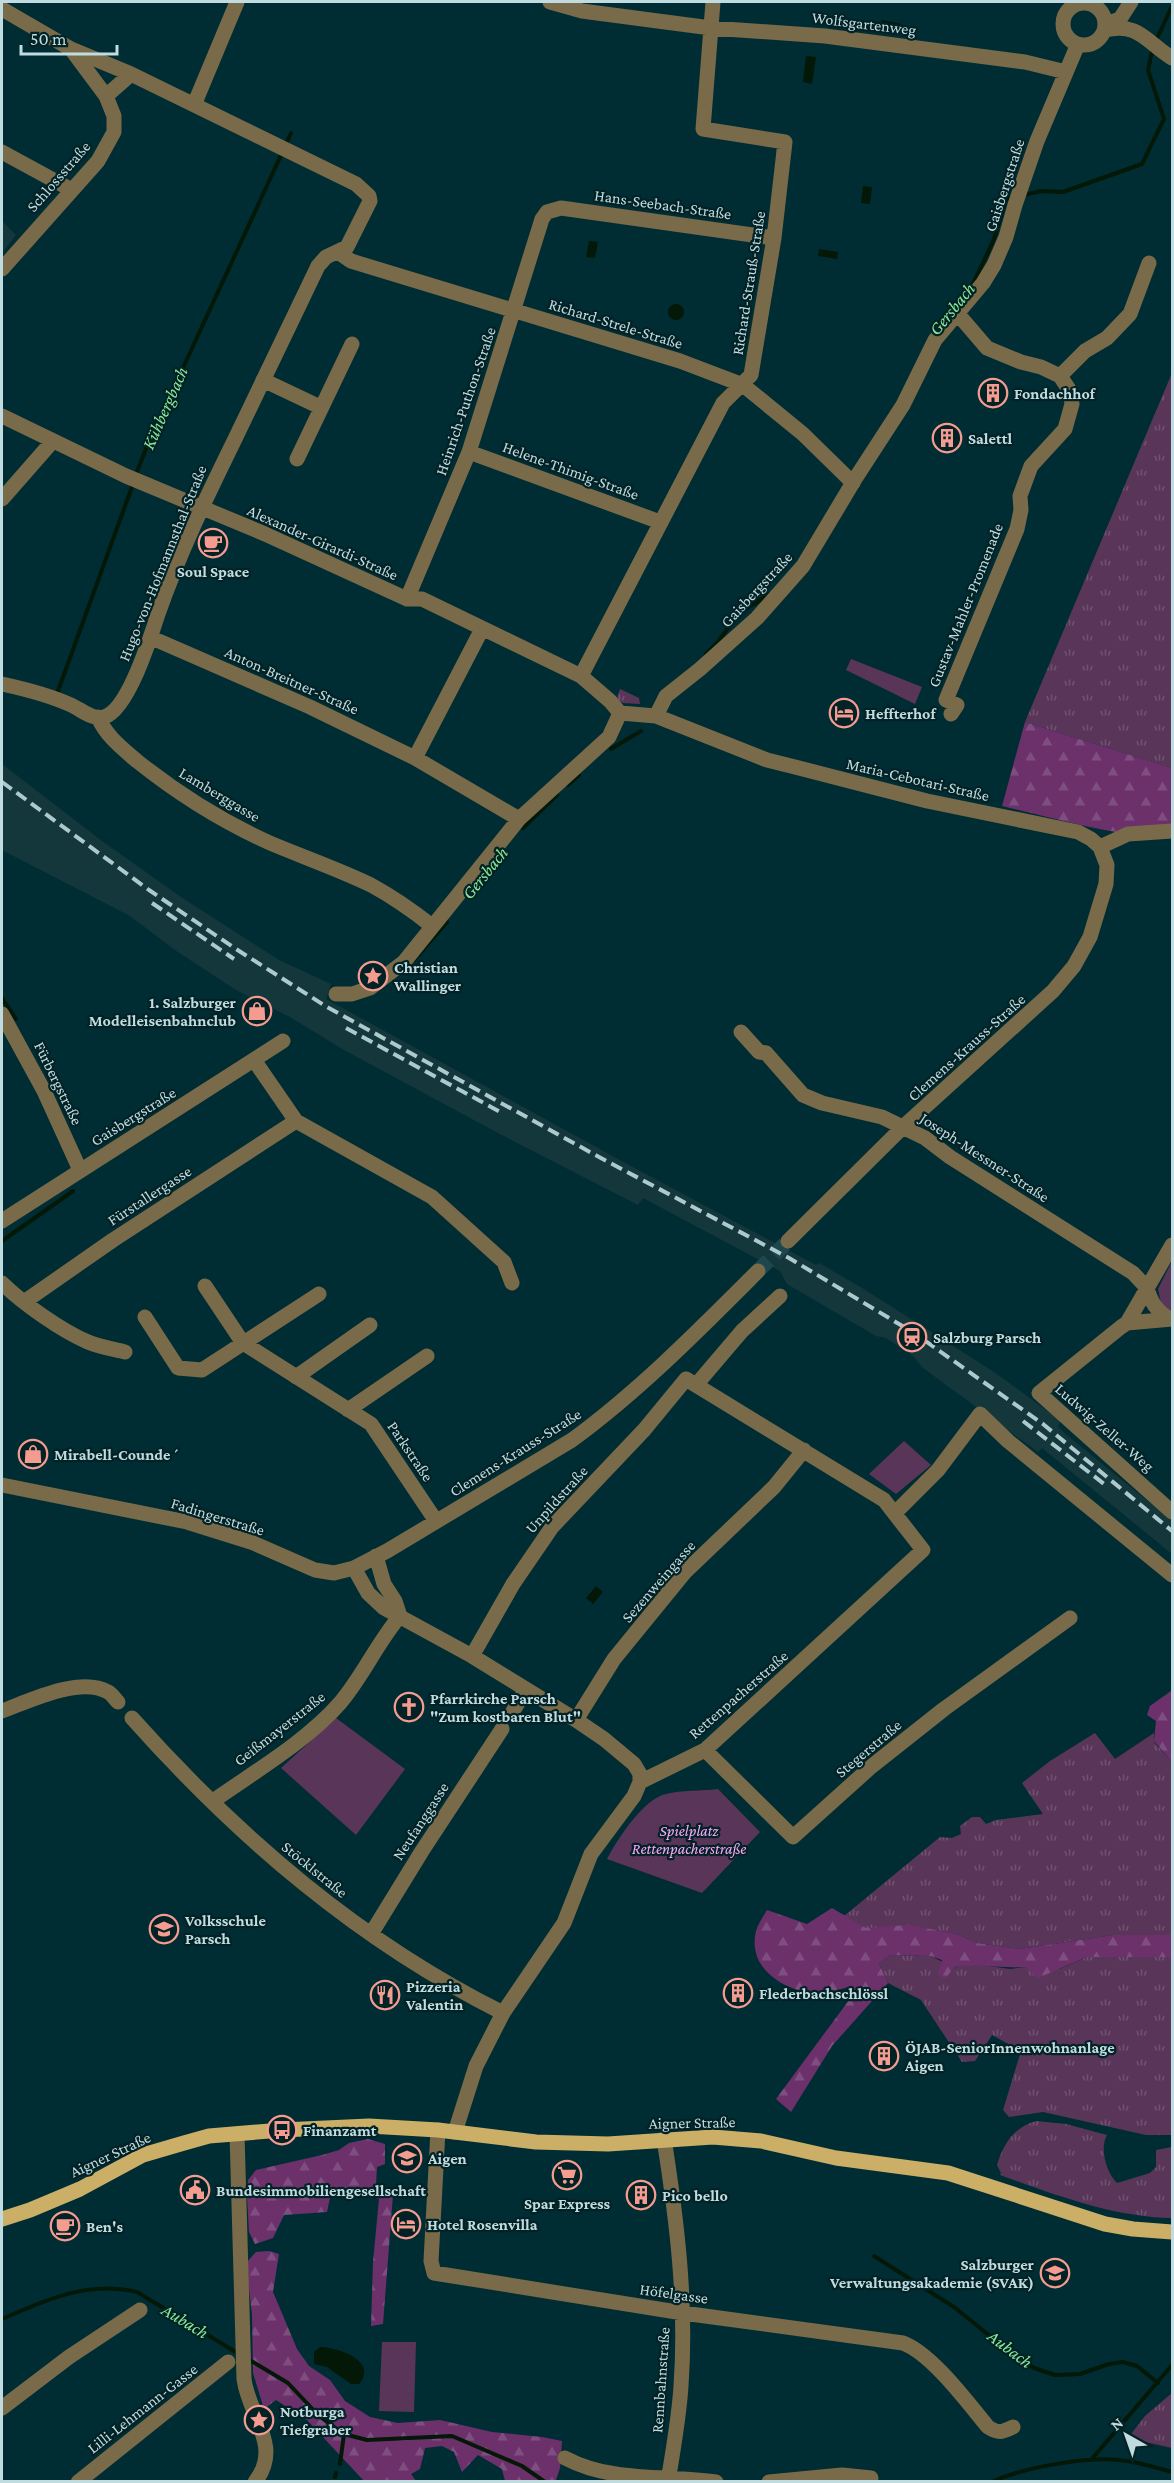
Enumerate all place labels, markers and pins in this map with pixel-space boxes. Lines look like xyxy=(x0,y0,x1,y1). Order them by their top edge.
building icon: Fondachhof xyxy=(977,377,1009,409)
place label: Fondachhof xyxy=(1014,385,1097,402)
building icon: Salettl xyxy=(931,422,963,454)
place label: Salettl xyxy=(968,430,1012,447)
cafe icon: Soul Space xyxy=(197,527,229,559)
place label: Soul Space xyxy=(177,563,250,580)
hotel icon: Heffterhof xyxy=(828,697,860,729)
place label: Heffterhof xyxy=(865,705,937,722)
place label: Christian Wallinger xyxy=(393,959,462,994)
place icon: Christian Wallinger xyxy=(357,960,389,992)
place label: 1. Salzburger Modelleisenbahnclub xyxy=(89,994,237,1029)
shop icon: 1. Salzburger Modelleisenbahnclub xyxy=(241,995,273,1027)
station icon: Salzburg Parsch xyxy=(896,1321,928,1353)
place label: Salzburg Parsch xyxy=(933,1329,1041,1346)
shop icon: Mirabell-Counde´ xyxy=(17,1438,49,1470)
place label: Mirabell-Counde´ xyxy=(54,1446,180,1463)
place label: Pfarrkirche Parsch "Zum kostbaren Blut" xyxy=(430,1690,581,1725)
church icon: Pfarrkirche Parsch "Zum kostbaren Blut" xyxy=(393,1691,425,1723)
place label: Volksschule Parsch xyxy=(184,1912,266,1947)
school or university icon: Volksschule Parsch xyxy=(148,1913,180,1945)
building icon: Flederbachschlössl xyxy=(722,1977,754,2009)
place label: Pizzeria Valentin xyxy=(405,1978,463,2013)
restaurant icon: Pizzeria Valentin xyxy=(369,1979,401,2011)
place label: Flederbachschlössl xyxy=(759,1985,889,2002)
place label: ÖJAB-SeniorInnenwohnanlage Aigen xyxy=(904,2039,1115,2074)
building icon: ÖJAB-SeniorInnenwohnanlage Aigen xyxy=(868,2040,900,2072)
bus stop icon: Finanzamt xyxy=(266,2114,298,2146)
place label: Finanzamt xyxy=(303,2122,377,2139)
school or university icon: Aigen xyxy=(391,2142,423,2174)
place label: Aigen xyxy=(427,2150,467,2167)
supermarket icon: Spar Express xyxy=(551,2159,583,2191)
public building icon: Bundesimmobiliengesellschaft xyxy=(179,2174,211,2206)
building icon: Pico bello xyxy=(625,2179,657,2211)
place label: Bundesimmobiliengesellschaft xyxy=(216,2182,426,2199)
place label: Pico bello xyxy=(662,2187,728,2204)
place label: Spar Express xyxy=(524,2195,611,2212)
hotel icon: Hotel Rosenvilla xyxy=(390,2208,422,2240)
cafe icon: Ben's xyxy=(49,2210,81,2242)
place label: Hotel Rosenvilla xyxy=(427,2216,538,2233)
place label: Ben's xyxy=(86,2218,123,2235)
place label: Salzburger Verwaltungsakademie (SVAK) xyxy=(829,2256,1035,2292)
school or university icon: Salzburger Verwaltungsakademie (SVAK) xyxy=(1039,2257,1071,2289)
place label: Notburga Tiefgraber xyxy=(280,2403,352,2438)
place icon: Notburga Tiefgraber xyxy=(243,2404,275,2436)

